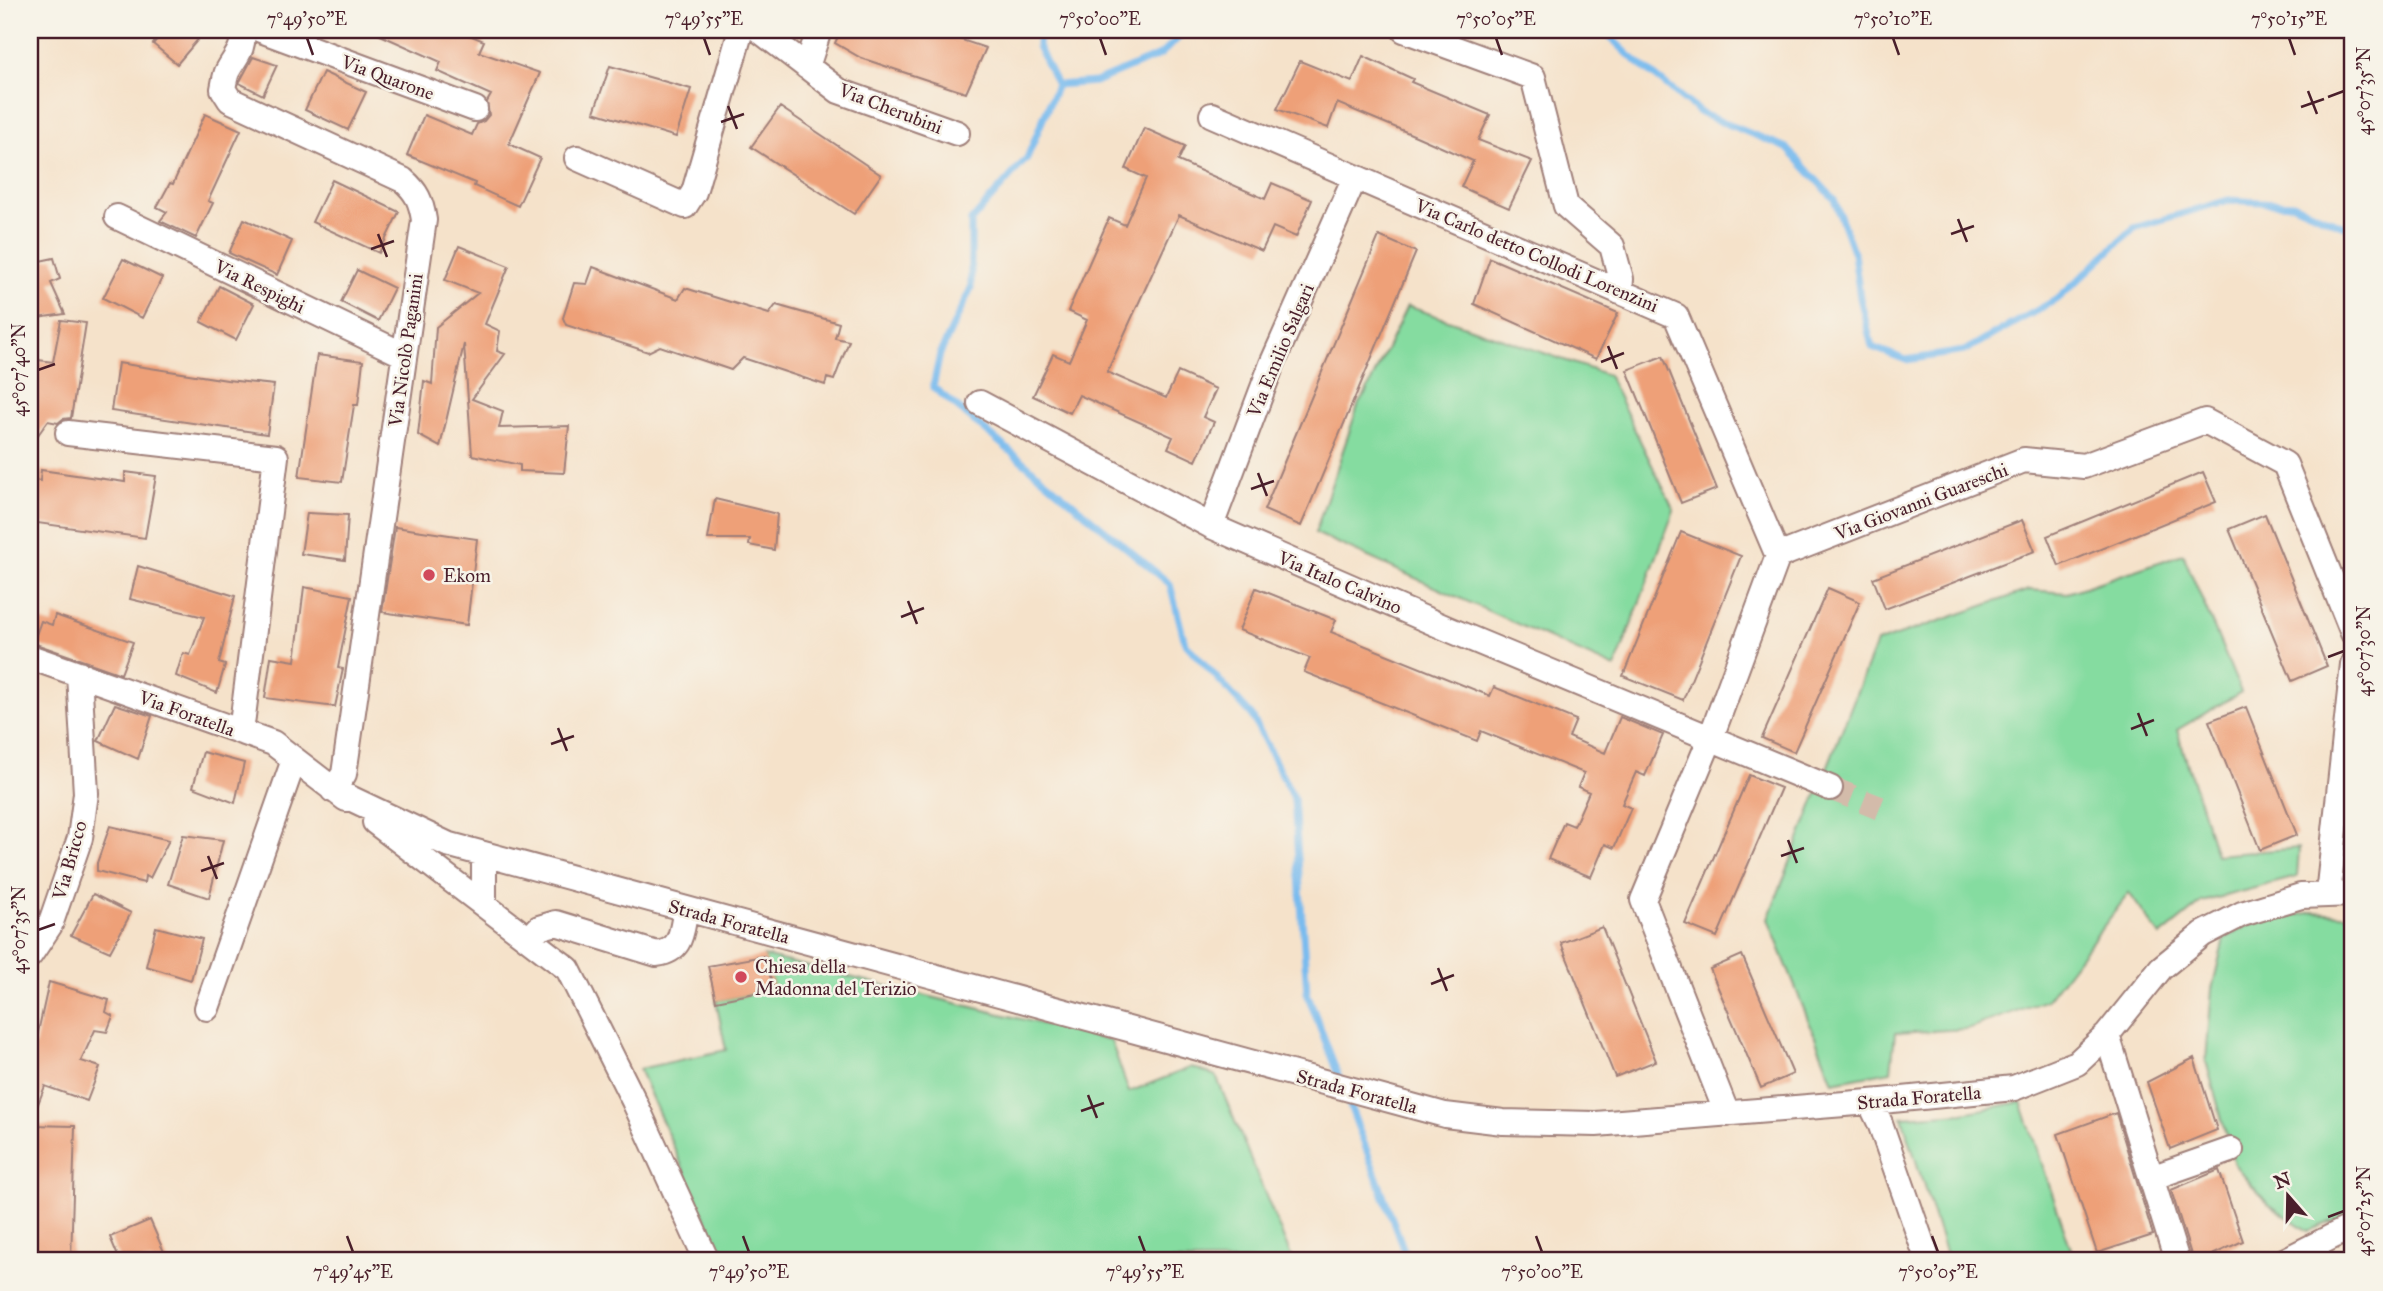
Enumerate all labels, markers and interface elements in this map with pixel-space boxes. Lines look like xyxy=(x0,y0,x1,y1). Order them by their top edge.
text: 7°49'50"E xyxy=(267,8,347,30)
text: 7°49'55"E xyxy=(665,8,743,30)
text: 7°50'00"E xyxy=(1059,8,1141,30)
text: 7°50'05"E xyxy=(1456,8,1536,30)
text: 7°50'10"E xyxy=(1854,8,1932,30)
text: 7°50'15"E xyxy=(2251,8,2327,30)
text: 45°07'35"N xyxy=(2353,47,2375,135)
street label: Via Quarone xyxy=(337,50,437,105)
street label: Via Cherubini xyxy=(835,78,946,139)
street label: Via Carlo detto Collodi Lorenzini xyxy=(1411,193,1662,317)
street label: Via Respighi xyxy=(209,254,309,319)
street label: Via Nicolò Paganini xyxy=(383,272,429,429)
street label: Via Emilio Salgari xyxy=(1242,280,1320,422)
text: 45°07'40"N xyxy=(8,323,30,417)
street label: Via Giovanni Guareschi xyxy=(1830,458,2011,545)
street label: Via Italo Calvino xyxy=(1274,546,1405,619)
place label: Ekom xyxy=(443,564,491,587)
marker: Ekom xyxy=(421,567,437,583)
text: 45°07'30"N xyxy=(2353,606,2375,696)
street label: Via Foratella xyxy=(135,685,239,742)
street label: Via Bricco xyxy=(47,818,92,903)
text: 45°07'35"N xyxy=(8,886,30,974)
street label: Strada Foratella xyxy=(666,894,793,949)
place label: Chiesa della Madonna del Terizio xyxy=(755,955,917,1000)
marker: Chiesa della Madonna del Terizio xyxy=(733,969,749,985)
street label: Strada Foratella xyxy=(1294,1064,1421,1119)
street label: Strada Foratella xyxy=(1856,1081,1983,1114)
north arrow xyxy=(2254,1162,2324,1232)
text: 45°07'25"N xyxy=(2353,1166,2375,1256)
text: N xyxy=(2271,1167,2294,1194)
text: 7°49'45"E xyxy=(313,1261,393,1283)
text: 7°49'50"E xyxy=(709,1261,789,1283)
text: 7°49'55"E xyxy=(1106,1261,1184,1283)
text: 7°50'00"E xyxy=(1501,1261,1583,1283)
text: 7°50'05"E xyxy=(1898,1261,1978,1283)

